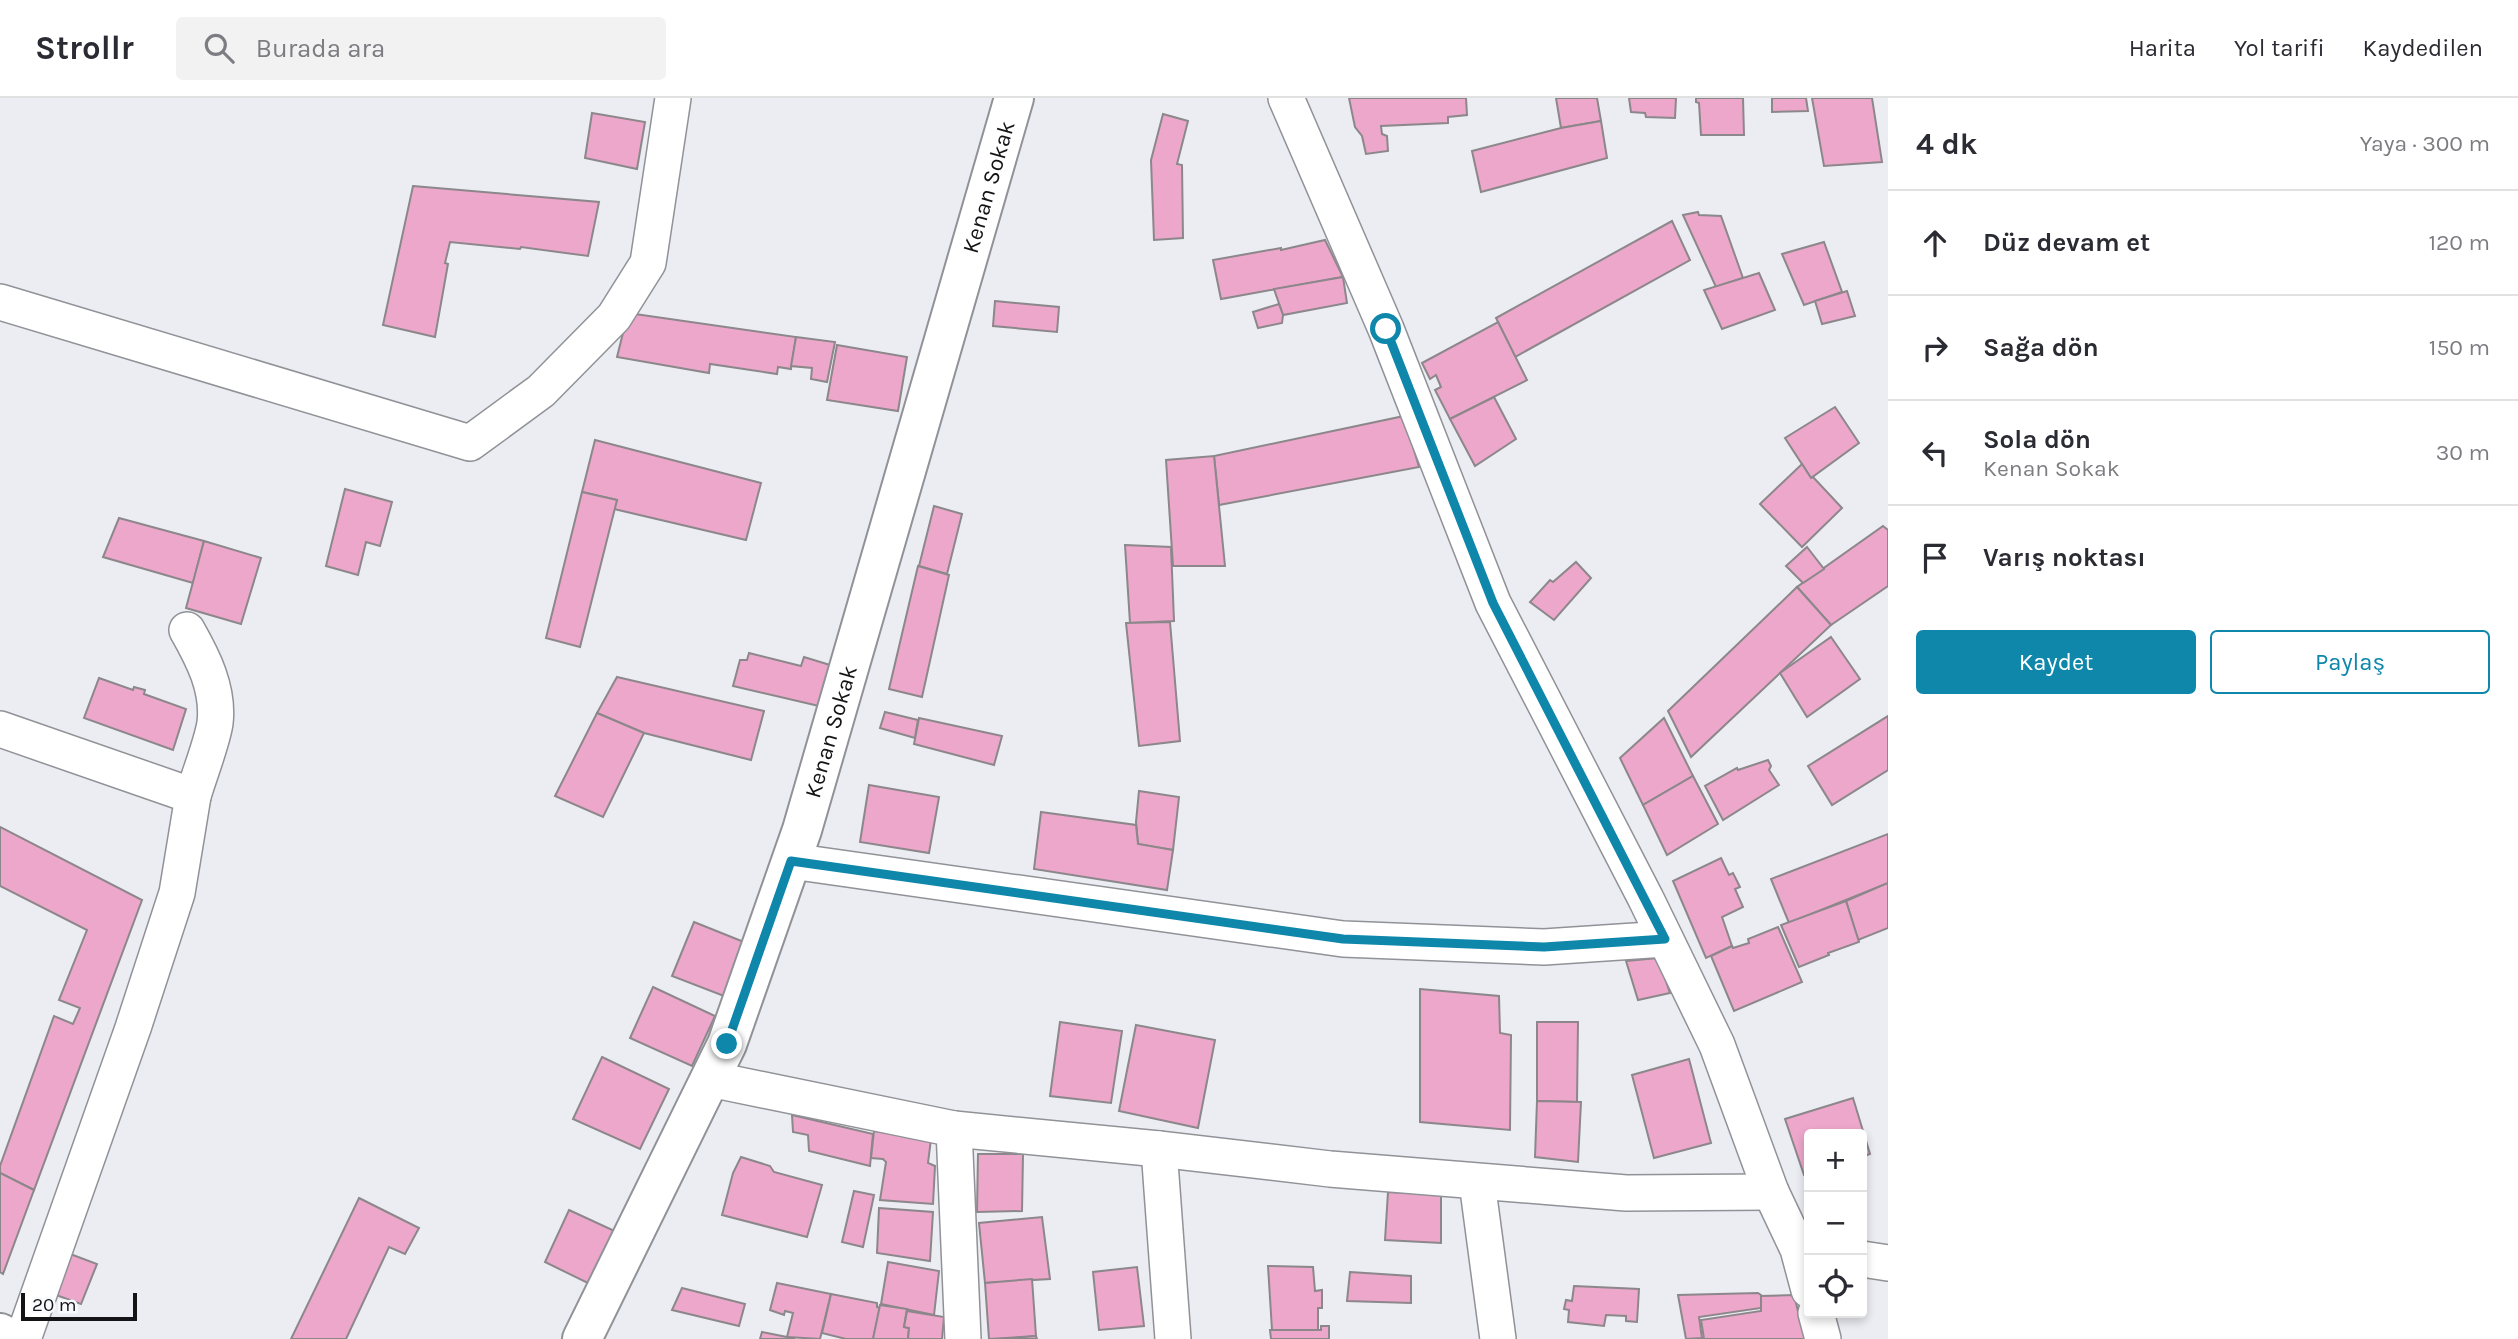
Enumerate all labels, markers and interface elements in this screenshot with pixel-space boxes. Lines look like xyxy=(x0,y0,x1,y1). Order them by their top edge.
search box xyxy=(176,17,666,80)
text: Strollr xyxy=(35,29,134,67)
icon: search xyxy=(200,29,238,67)
text: Burada ara xyxy=(256,33,385,64)
text: Harita xyxy=(2129,34,2196,62)
text: Yol tarifi xyxy=(2234,34,2325,62)
text: Kaydedilen xyxy=(2363,34,2483,62)
street label: Kenan Sokak xyxy=(957,118,1021,257)
text: 4 dk xyxy=(1916,126,1978,162)
text: Yaya · 300 m xyxy=(2360,130,2490,157)
icon: ahead xyxy=(1916,224,1954,262)
text: Düz devam et xyxy=(1983,227,2150,258)
text: 120 m xyxy=(2428,229,2490,256)
route start xyxy=(1370,313,1401,344)
icon: right xyxy=(1916,329,1954,367)
text: Sağa dön xyxy=(1983,332,2099,363)
text: 150 m xyxy=(2429,334,2490,361)
text: Sola dön xyxy=(1983,424,2091,455)
icon: left xyxy=(1916,434,1954,472)
text: 30 m xyxy=(2436,439,2490,466)
text: Kenan Sokak xyxy=(1983,455,2120,482)
icon: arrive xyxy=(1916,539,1954,577)
text: Varış noktası xyxy=(1983,542,2146,573)
button: Kaydet xyxy=(1916,630,2196,694)
button: Paylaş xyxy=(2210,630,2490,694)
street label: Kenan Sokak xyxy=(799,662,863,801)
route end xyxy=(711,1028,742,1059)
map controls xyxy=(1804,1129,1867,1318)
button: + xyxy=(1804,1129,1867,1192)
button: − xyxy=(1804,1192,1867,1255)
button: locate xyxy=(1804,1255,1867,1318)
scale bar xyxy=(21,1290,136,1322)
text: 20 m xyxy=(32,1294,77,1316)

